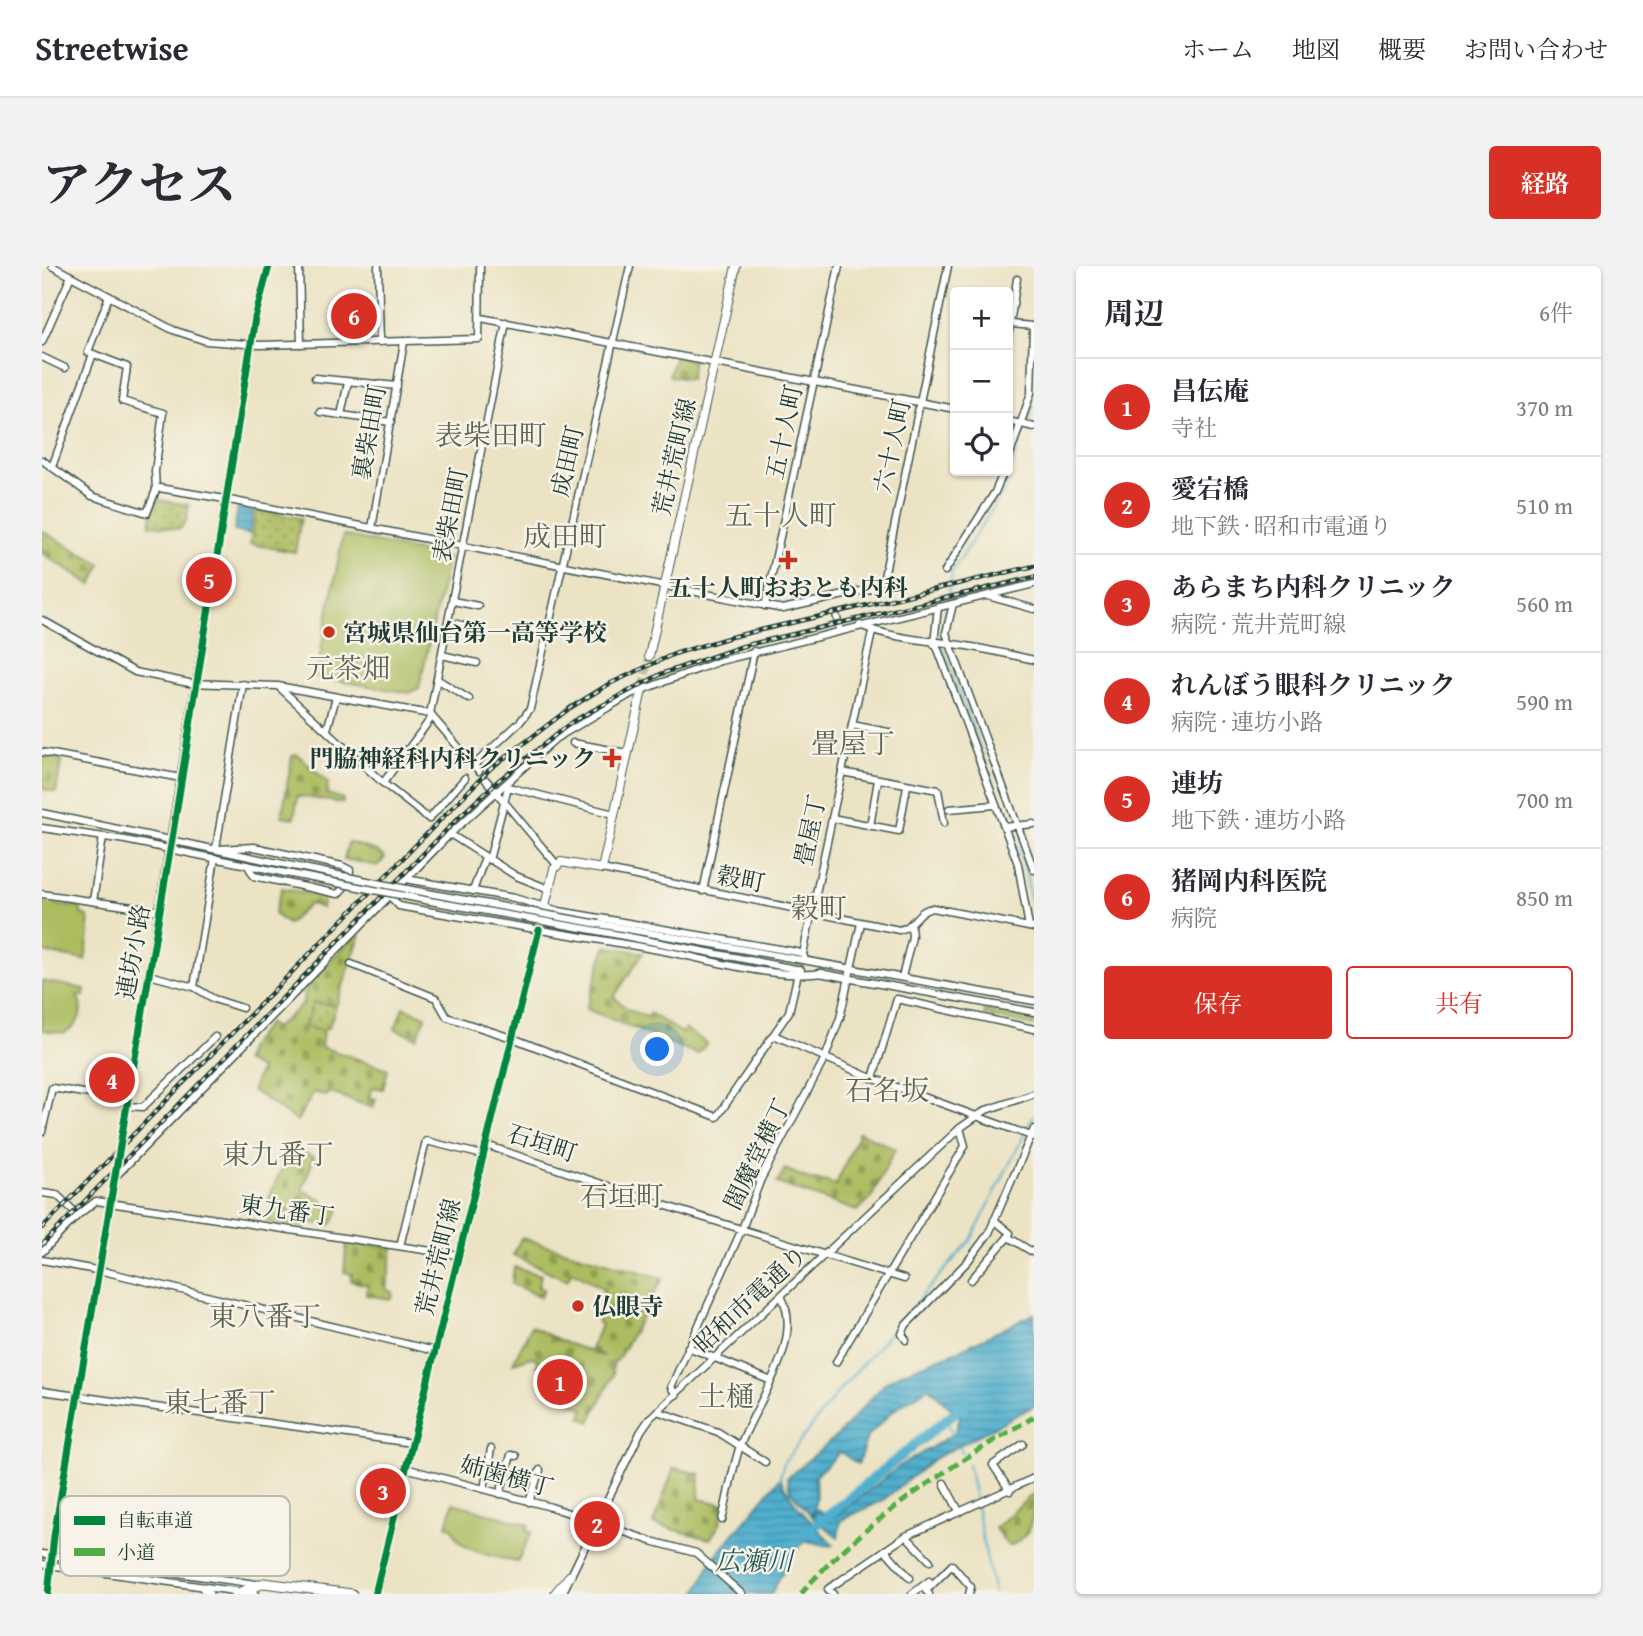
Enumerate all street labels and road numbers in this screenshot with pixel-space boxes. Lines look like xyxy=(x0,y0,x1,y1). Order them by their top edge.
street label: 五十人町 xyxy=(757,381,811,483)
street label: 裏柴田町 xyxy=(343,382,395,482)
street label: 荒井荒町線 xyxy=(643,395,705,519)
street label: 六十人町 xyxy=(865,395,919,497)
street label: 成田町 xyxy=(542,422,592,500)
street label: 表柴田町 xyxy=(424,465,476,565)
street label: 畳屋丁 xyxy=(785,791,835,869)
street label: 穀町 xyxy=(714,857,768,901)
street label: 連坊小路 xyxy=(107,902,159,1002)
street label: 閻魔堂横丁 xyxy=(715,1092,799,1216)
street label: 石垣町 xyxy=(502,1115,582,1171)
street label: 東九番丁 xyxy=(237,1186,337,1234)
street label: 荒井荒町線 xyxy=(407,1195,469,1319)
street label: 昭和市電通り xyxy=(685,1237,815,1361)
street label: 姉歯横丁 xyxy=(456,1447,558,1505)

